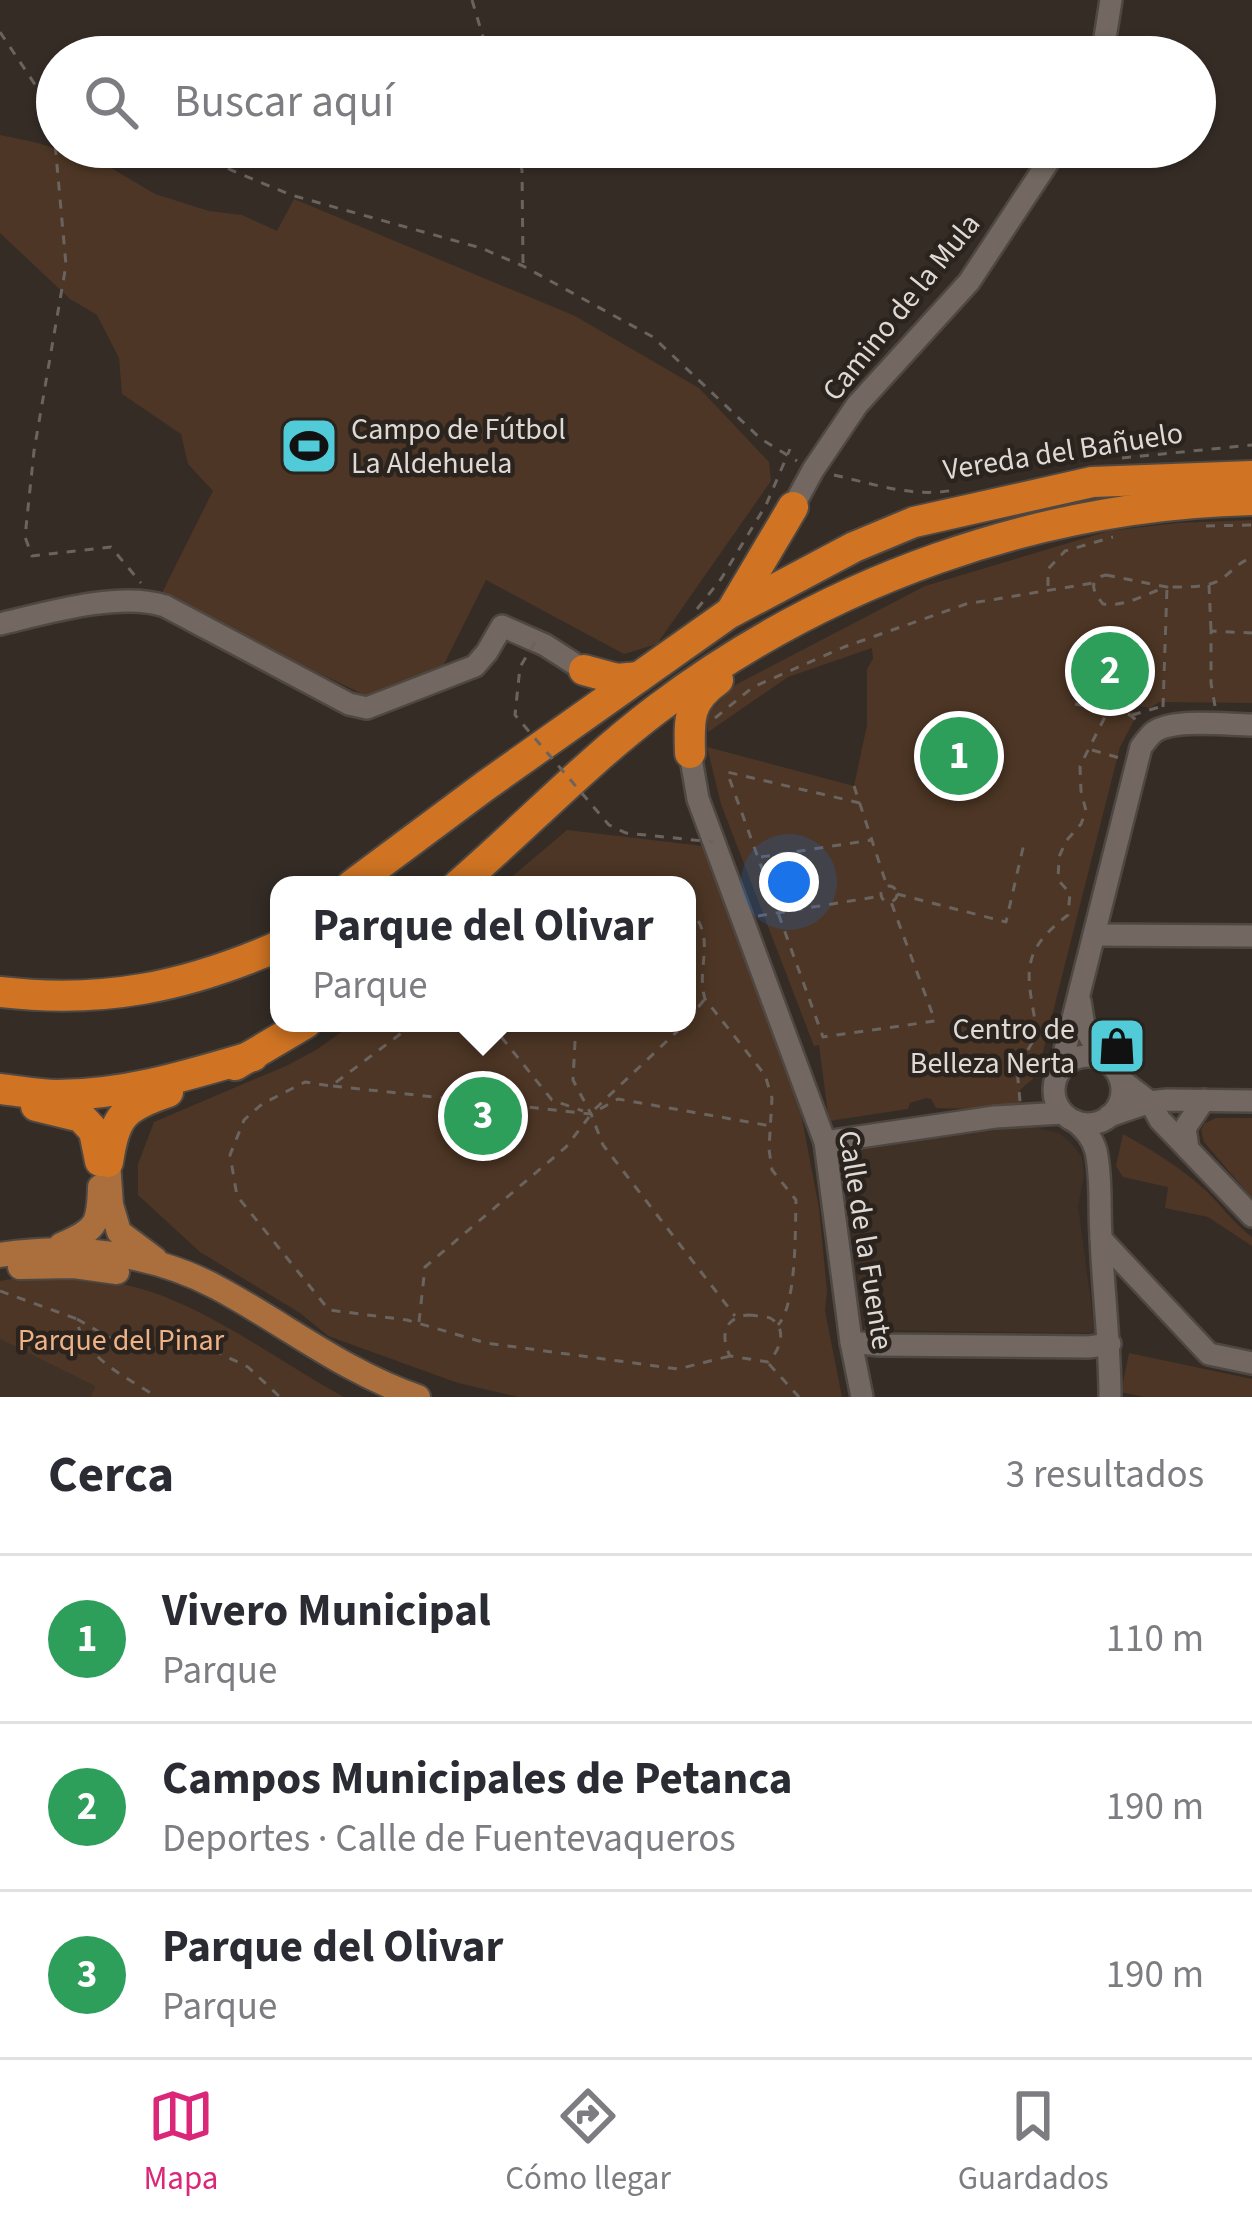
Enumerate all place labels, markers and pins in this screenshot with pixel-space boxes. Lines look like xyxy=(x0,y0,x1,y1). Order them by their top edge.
place label: Campo de Fútbol La Aldehuela xyxy=(351,408,566,485)
sports icon: Campo de Fútbol La Aldehuela xyxy=(278,415,340,477)
pin: 2 xyxy=(1071,626,1149,716)
pin: 1 xyxy=(920,711,998,801)
place label: Centro de Belleza Nerta xyxy=(910,1008,1075,1085)
shop icon: Centro de Belleza Nerta xyxy=(1086,1015,1148,1077)
pin: 3 xyxy=(444,1071,522,1161)

